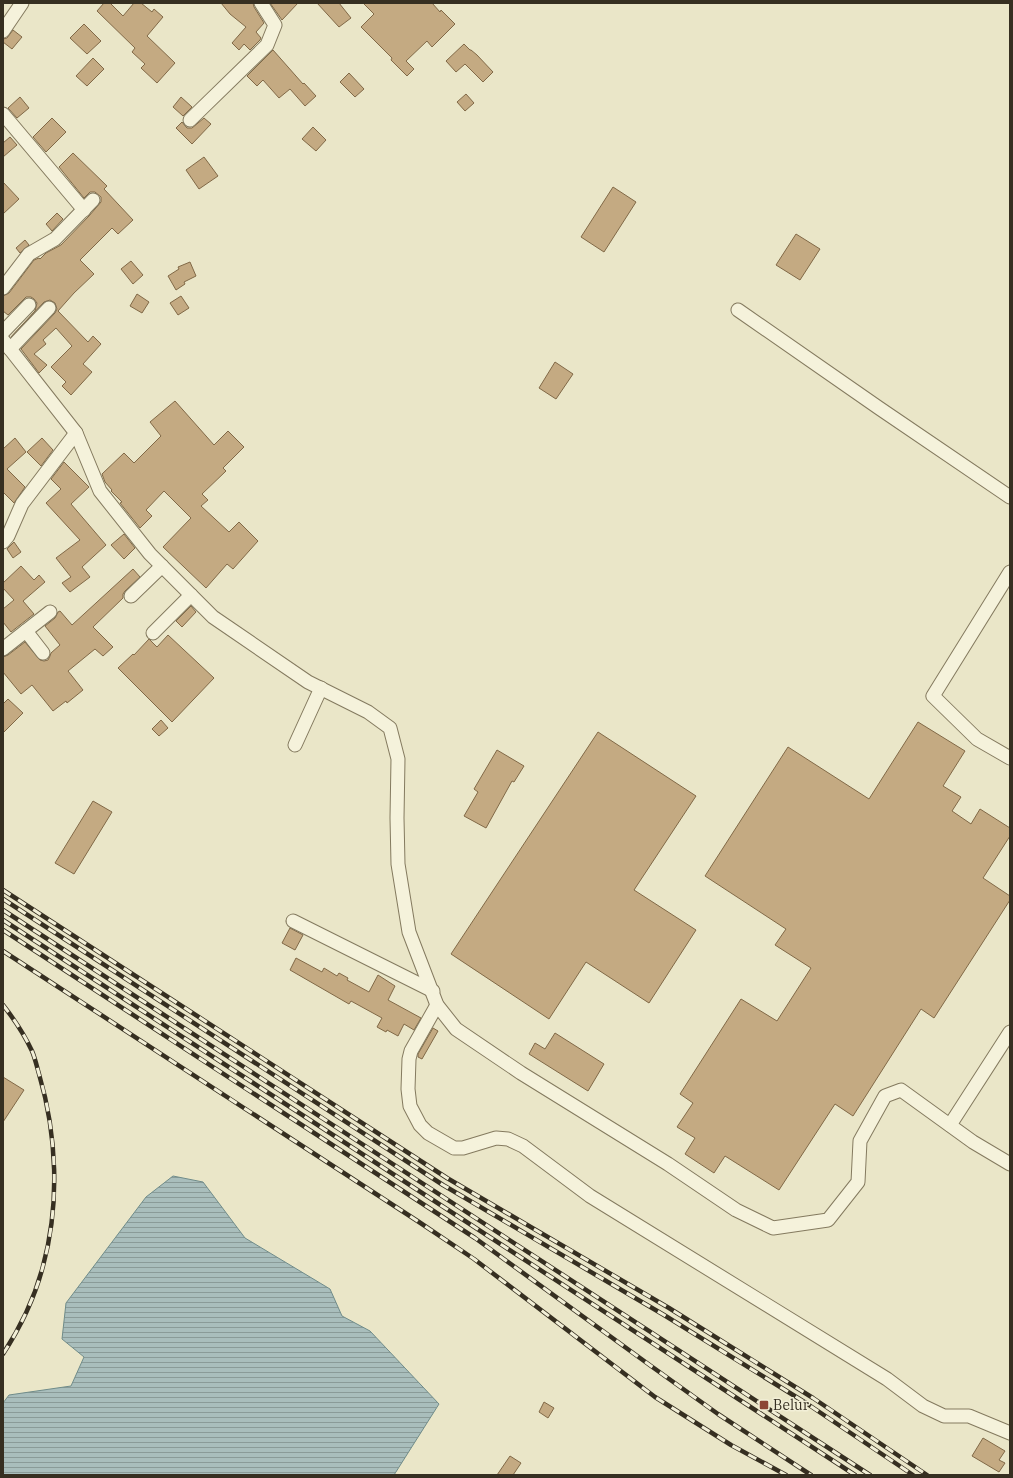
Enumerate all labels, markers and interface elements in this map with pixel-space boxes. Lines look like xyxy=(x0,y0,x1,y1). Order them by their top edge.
place label: Belur xyxy=(773,1396,810,1414)
marker: Belur xyxy=(758,1399,770,1411)

